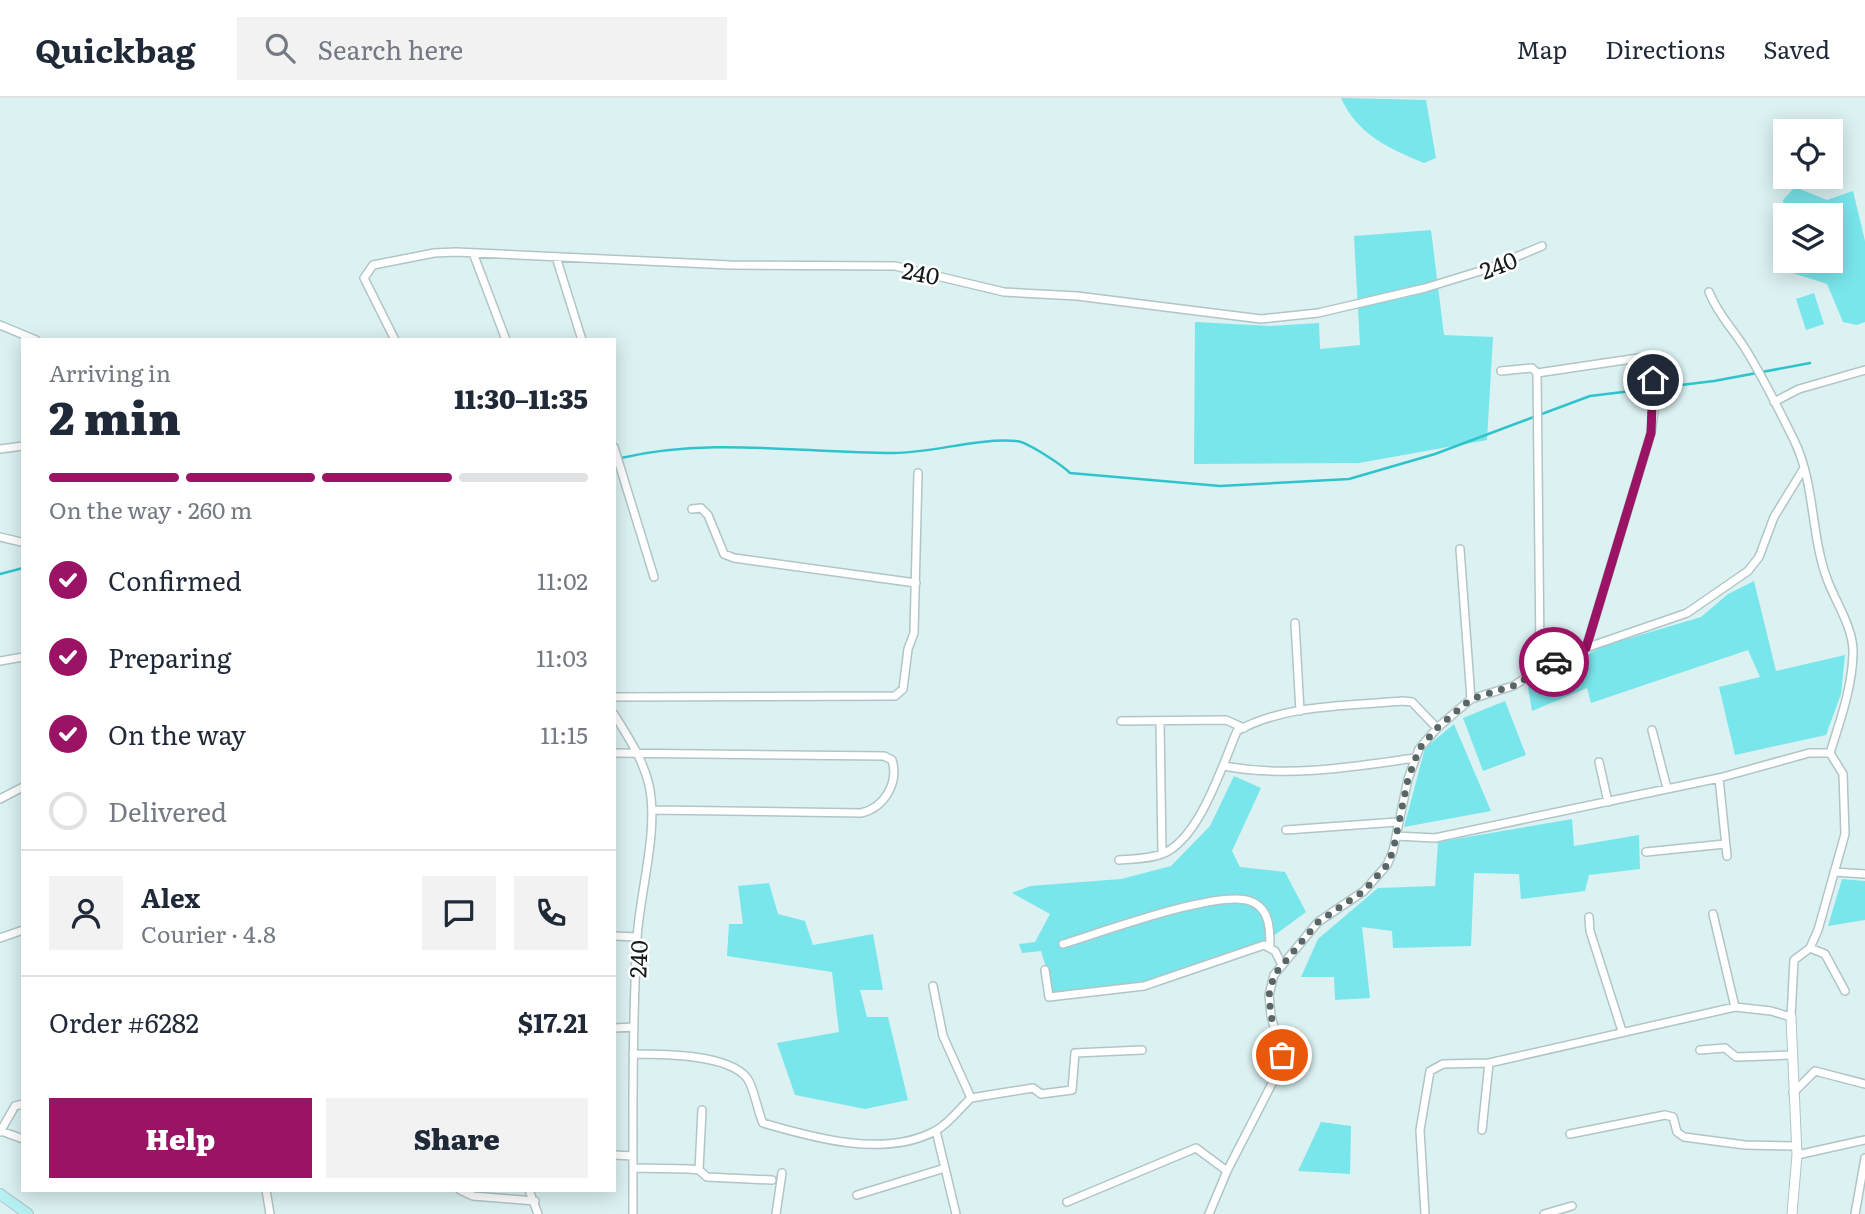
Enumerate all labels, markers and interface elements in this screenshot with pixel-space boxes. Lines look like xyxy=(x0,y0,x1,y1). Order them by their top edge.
search box xyxy=(237,17,727,80)
text: Quickbag xyxy=(35,24,195,73)
icon: search xyxy=(261,29,299,67)
text: Search here xyxy=(317,29,463,68)
text: Map xyxy=(1516,31,1567,66)
text: Directions xyxy=(1605,31,1725,66)
text: Saved xyxy=(1763,31,1830,66)
map controls xyxy=(1773,119,1843,273)
button: locate xyxy=(1773,119,1843,189)
button: layers xyxy=(1773,203,1843,273)
street label: 240 xyxy=(1474,241,1522,287)
street label: 240 xyxy=(899,252,943,292)
pin xyxy=(1623,350,1683,410)
text: Arriving in xyxy=(49,355,171,389)
icon: home xyxy=(1634,361,1672,399)
text: 11:30–11:35 xyxy=(454,378,588,417)
text: 2 min xyxy=(49,381,181,449)
text: On the way · 260 m xyxy=(49,492,252,526)
text: Confirmed xyxy=(108,560,242,599)
icon: check xyxy=(49,561,87,599)
text: 11:02 xyxy=(537,563,588,597)
courier xyxy=(1519,627,1589,697)
text: Preparing xyxy=(108,637,231,676)
icon: check xyxy=(49,638,87,676)
text: 11:03 xyxy=(536,640,588,674)
icon: car xyxy=(1535,643,1573,681)
text: On the way xyxy=(108,714,246,753)
icon: check xyxy=(49,715,87,753)
text: 11:15 xyxy=(541,717,588,751)
text: Delivered xyxy=(108,791,227,830)
button: person xyxy=(49,876,123,950)
button: chat xyxy=(422,876,496,950)
button: phone xyxy=(514,876,588,950)
text: Alex xyxy=(141,877,200,916)
text: Courier · 4.8 xyxy=(141,916,276,950)
street label: 240 xyxy=(619,940,655,978)
text: Order #6282 xyxy=(49,1002,199,1041)
text: $17.21 xyxy=(518,1002,588,1041)
pin xyxy=(1252,1025,1312,1085)
icon: bag xyxy=(1263,1036,1301,1074)
button: Help xyxy=(49,1098,312,1178)
button: Share xyxy=(326,1098,588,1178)

